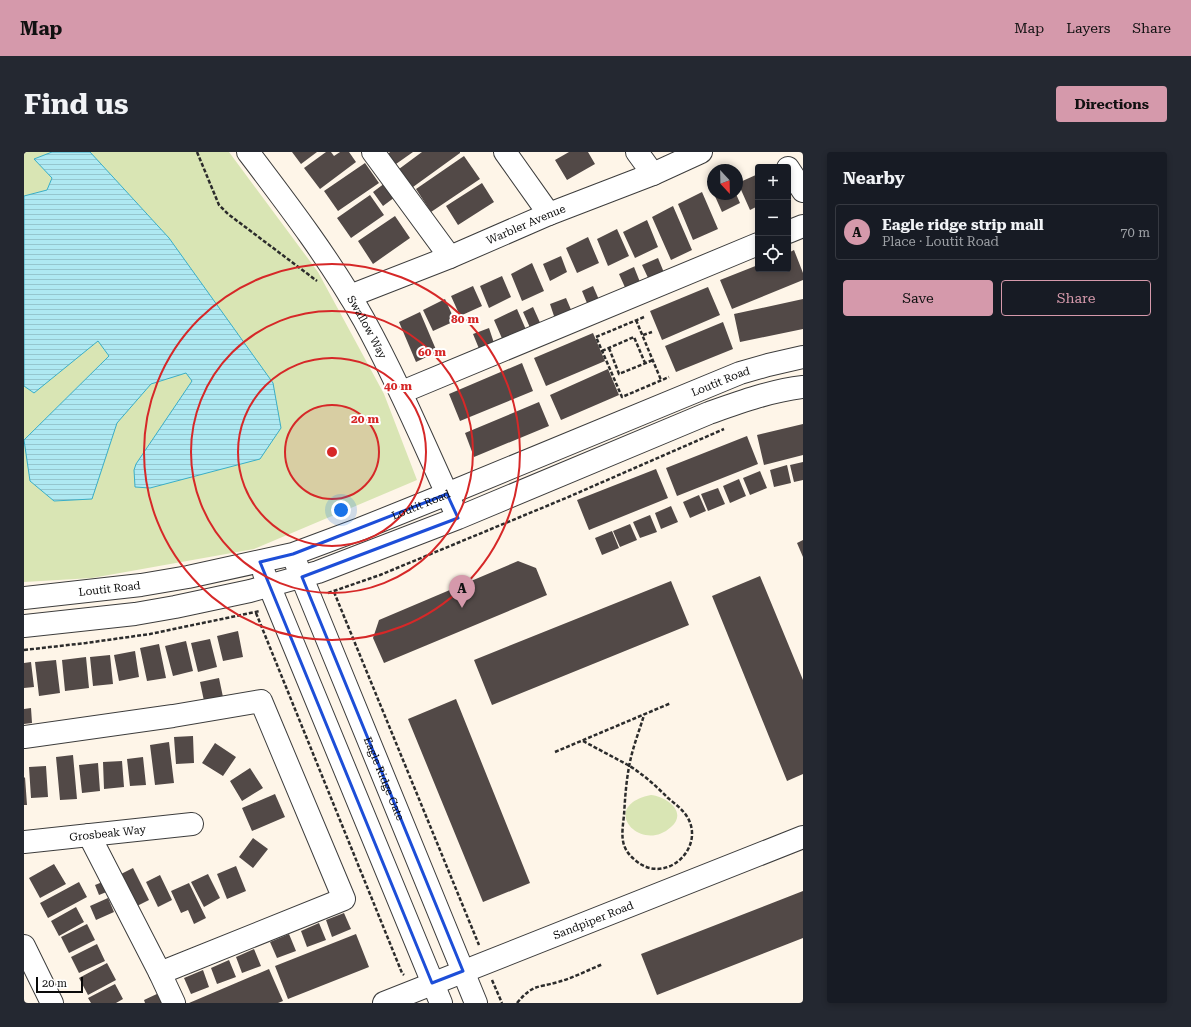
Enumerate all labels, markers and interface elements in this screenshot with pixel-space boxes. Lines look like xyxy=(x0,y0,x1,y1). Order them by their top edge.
text: Map xyxy=(20,17,62,40)
text: Map xyxy=(1014,20,1044,36)
text: Layers xyxy=(1066,20,1110,36)
text: Share xyxy=(1132,20,1171,36)
button: Directions xyxy=(1056,86,1167,122)
text: Find us xyxy=(24,88,128,121)
north arrow xyxy=(707,164,743,200)
map controls xyxy=(755,164,791,272)
button: + xyxy=(755,164,791,200)
text: Nearby xyxy=(843,168,905,188)
button: − xyxy=(755,200,791,236)
street label: Warbler Avenue xyxy=(485,202,567,247)
text: Eagle ridge strip mall xyxy=(882,216,1044,234)
text: A xyxy=(852,225,862,240)
text: 70 m xyxy=(1120,225,1150,240)
text: Place · Loutit Road xyxy=(882,234,999,249)
button: locate xyxy=(755,236,791,272)
button: Save xyxy=(843,280,993,316)
button: Share xyxy=(1001,280,1151,316)
street label: Swallow Way xyxy=(344,293,389,361)
text: 80 m xyxy=(451,312,479,326)
text: 60 m xyxy=(418,345,446,359)
street label: Loutit Road xyxy=(689,365,751,399)
text: 40 m xyxy=(384,379,412,393)
text: 20 m xyxy=(351,412,379,426)
centre of rings xyxy=(325,445,339,459)
street label: Loutit Road xyxy=(390,487,452,523)
your location xyxy=(331,500,351,520)
pin: A xyxy=(449,575,475,608)
street label: Loutit Road xyxy=(78,579,141,599)
street label: Eagle Ridge Gate xyxy=(361,735,407,823)
street label: Grosbeak Way xyxy=(69,823,147,844)
street label: Sandpiper Road xyxy=(551,899,635,942)
scale bar xyxy=(36,975,83,994)
text: 20 m xyxy=(42,977,67,990)

